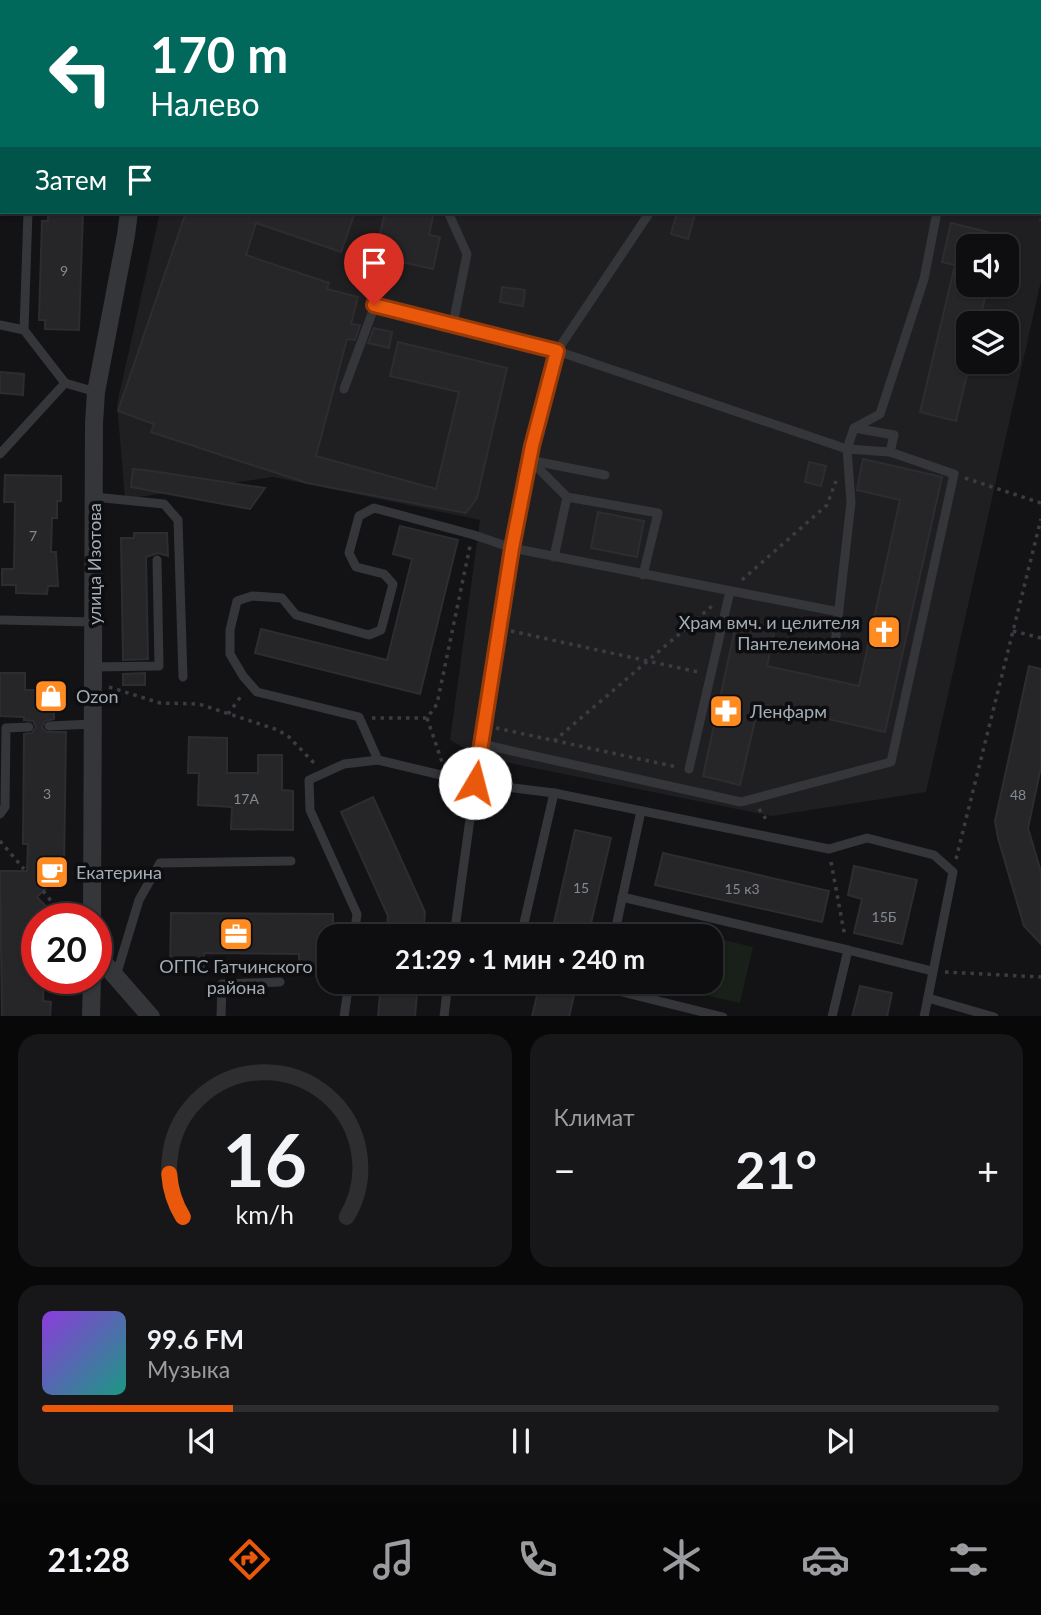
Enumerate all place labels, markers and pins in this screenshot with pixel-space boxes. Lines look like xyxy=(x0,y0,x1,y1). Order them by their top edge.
pin xyxy=(344,233,404,305)
place label: Храм вмч. и целителя Пантелеимона xyxy=(679,611,860,654)
church icon: Храм вмч. и целителя Пантелеимона xyxy=(865,613,903,651)
shop icon: Ozon xyxy=(32,677,70,715)
place label: Ozon xyxy=(76,685,118,707)
pharmacy icon: Ленфарм xyxy=(707,692,745,730)
place label: Ленфарм xyxy=(749,700,827,722)
cafe icon: Екатерина xyxy=(33,853,71,891)
place label: Екатерина xyxy=(76,861,162,883)
office icon: ОГПС Гатчинского района xyxy=(217,915,255,953)
place label: ОГПС Гатчинского района xyxy=(159,955,313,998)

